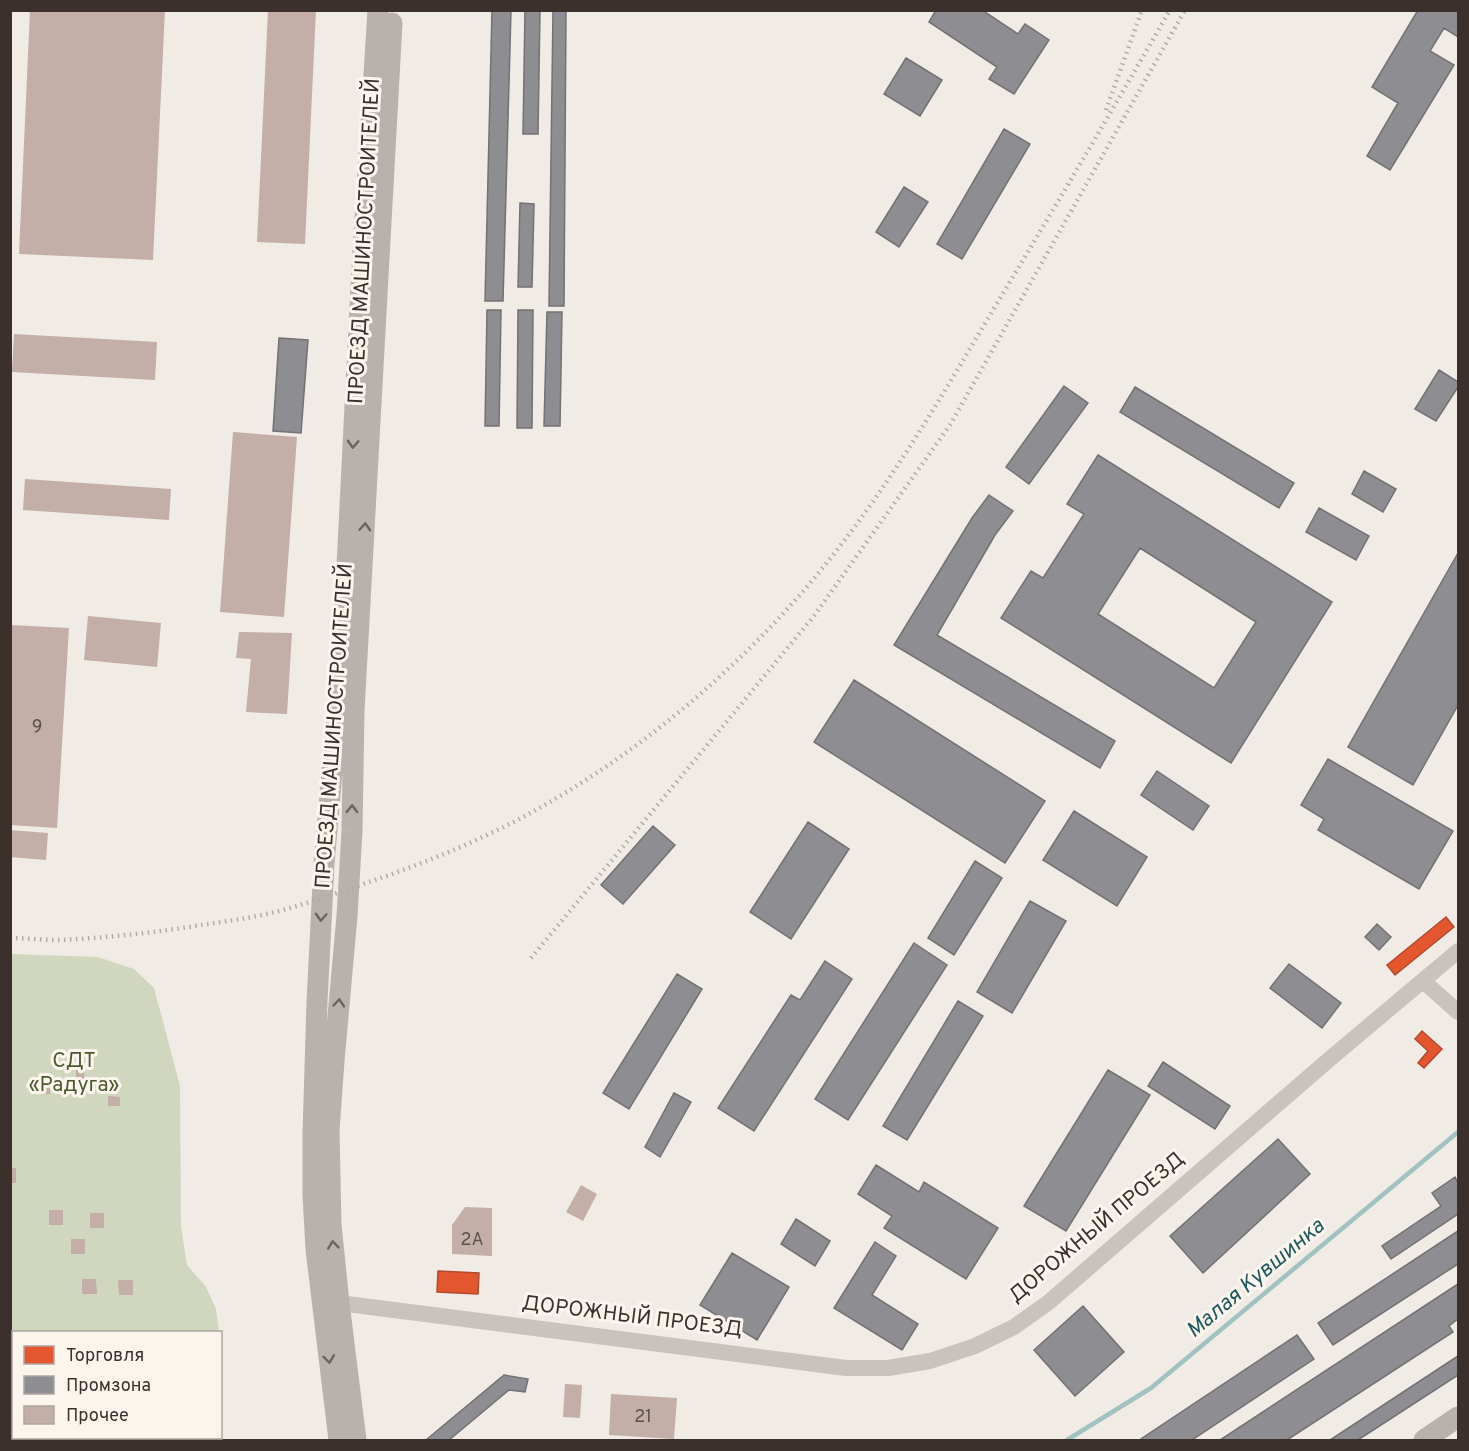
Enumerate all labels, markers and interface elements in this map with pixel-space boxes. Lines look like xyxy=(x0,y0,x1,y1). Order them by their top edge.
street label: ПРОЕЗД МАШИНОСТРОИТЕЛЕЙ xyxy=(342,77,387,405)
one-way arrow xyxy=(347,439,360,448)
one-way arrow xyxy=(358,523,371,532)
street label: ПРОЕЗД МАШИНОСТРОИТЕЛЕЙ xyxy=(309,562,360,890)
house number: 9 xyxy=(32,716,42,739)
one-way arrow xyxy=(346,804,359,813)
one-way arrow xyxy=(315,913,328,922)
one-way arrow xyxy=(332,999,345,1008)
park label: СДТ «Радуга» xyxy=(29,1048,120,1099)
street label: ДОРОЖНЫЙ ПРОЕЗД xyxy=(1003,1146,1191,1310)
water label: Малая Кувшинка xyxy=(1181,1213,1331,1345)
house number: 2А xyxy=(460,1229,484,1252)
one-way arrow xyxy=(327,1240,340,1249)
street label: ДОРОЖНЫЙ ПРОЕЗД xyxy=(520,1289,744,1344)
legend xyxy=(12,1331,222,1439)
text: Торговля xyxy=(66,1345,144,1368)
one-way arrow xyxy=(322,1354,335,1363)
text: Промзона xyxy=(66,1375,151,1398)
text: Прочее xyxy=(66,1405,129,1428)
house number: 21 xyxy=(634,1406,652,1429)

